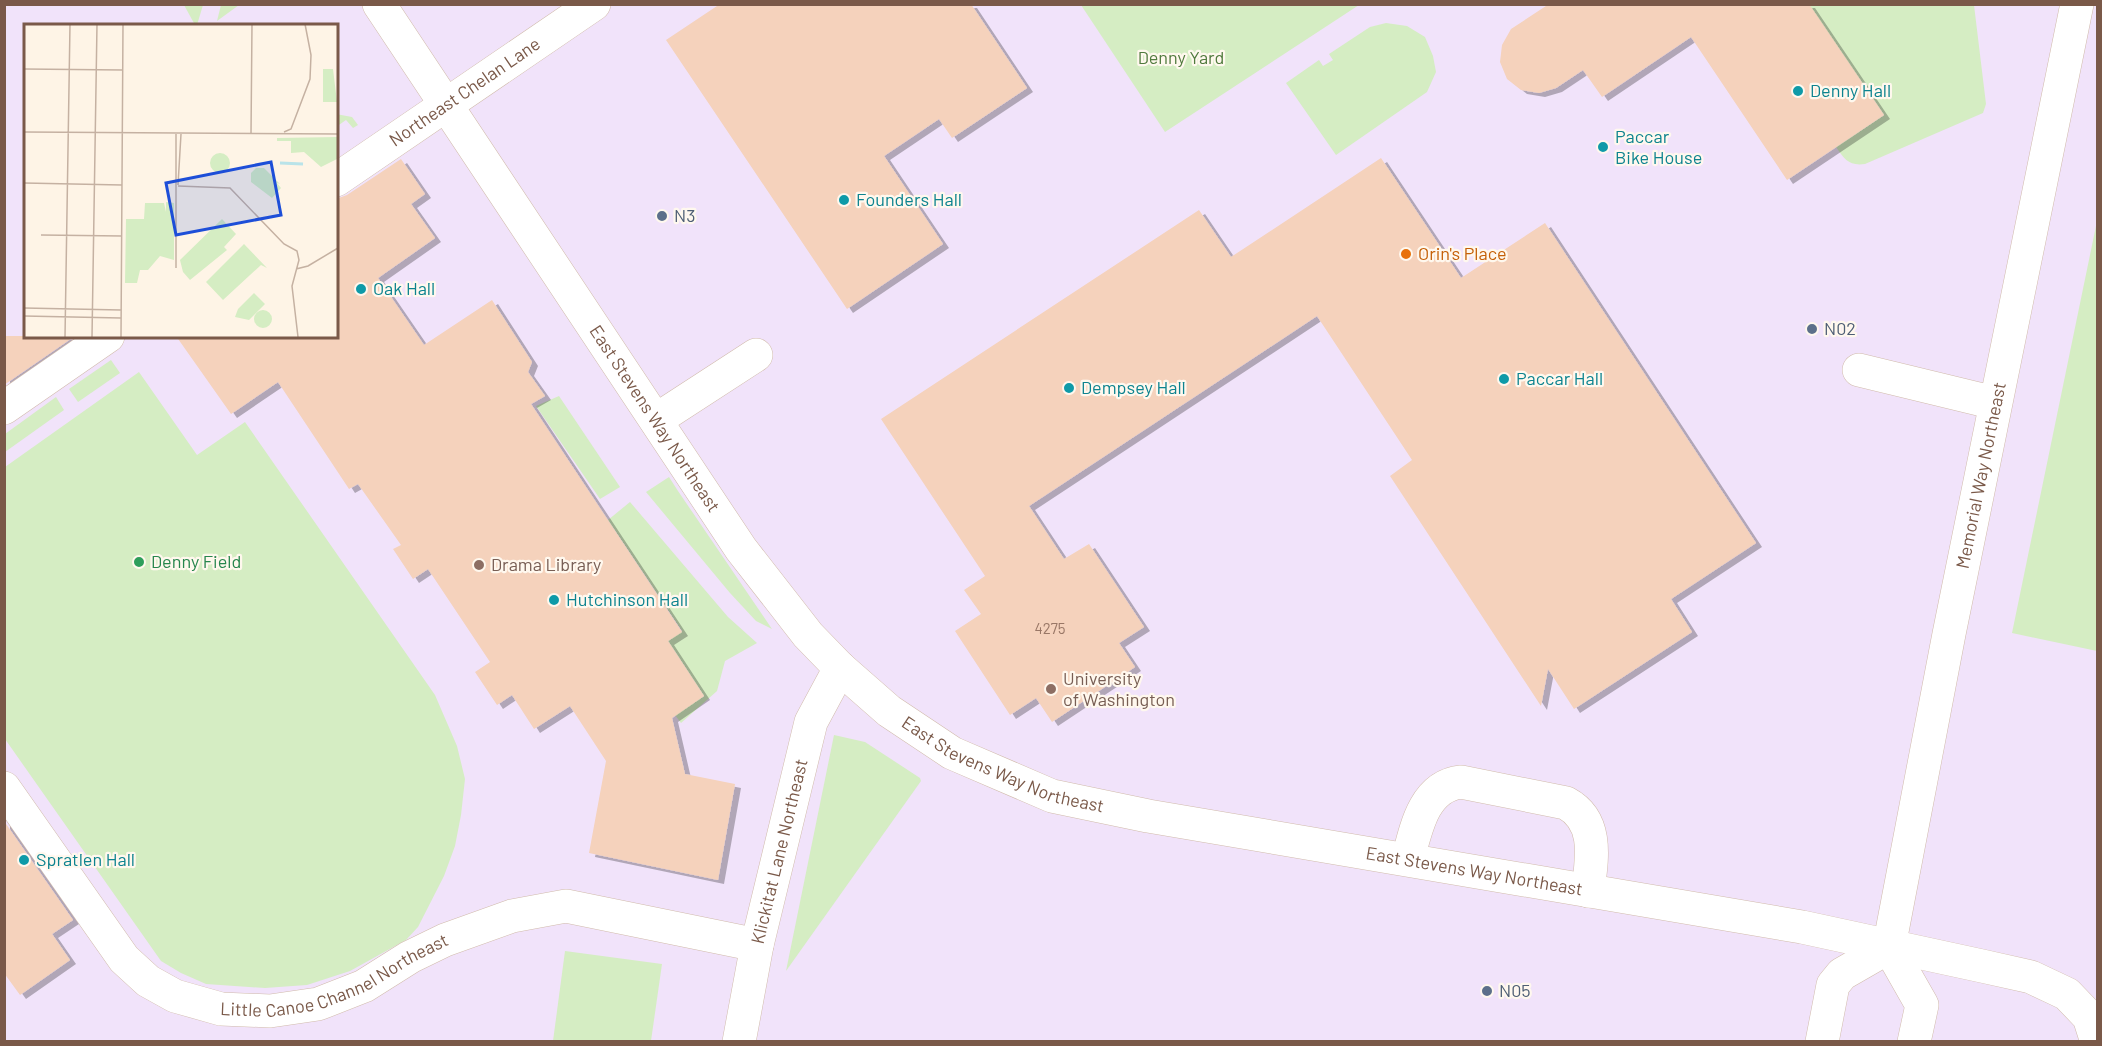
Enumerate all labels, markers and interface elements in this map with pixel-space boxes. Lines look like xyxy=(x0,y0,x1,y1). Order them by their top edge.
inset map xyxy=(24,24,338,338)
street label: Northeast Chelan Lane xyxy=(385,32,544,150)
park label: Denny Yard xyxy=(1138,46,1224,68)
place label: Denny Hall xyxy=(1810,79,1891,101)
marker: Denny Hall xyxy=(1791,84,1805,98)
place label: Paccar Bike House xyxy=(1615,125,1702,168)
marker: Paccar Bike House xyxy=(1596,140,1610,154)
place label: Founders Hall xyxy=(856,188,962,210)
marker: Founders Hall xyxy=(837,193,851,207)
place label: N3 xyxy=(674,204,695,226)
marker: N3 xyxy=(655,209,669,223)
place label: Orin's Place xyxy=(1418,242,1507,264)
marker: Orin's Place xyxy=(1399,247,1413,261)
place label: Oak Hall xyxy=(373,277,435,299)
marker: Oak Hall xyxy=(354,282,368,296)
place label: N02 xyxy=(1824,317,1856,339)
street label: East Stevens Way Northeast xyxy=(585,321,725,516)
marker: N02 xyxy=(1805,322,1819,336)
place label: Paccar Hall xyxy=(1516,367,1603,389)
marker: Paccar Hall xyxy=(1497,372,1511,386)
place label: Dempsey Hall xyxy=(1081,376,1186,398)
street label: Memorial Way Northeast xyxy=(1951,380,2010,571)
marker: Dempsey Hall xyxy=(1062,381,1076,395)
place label: Denny Field xyxy=(151,550,241,572)
place label: Drama Library xyxy=(491,553,601,575)
marker: Denny Field xyxy=(132,555,146,569)
marker: Drama Library xyxy=(472,558,486,572)
place label: Hutchinson Hall xyxy=(566,588,688,610)
marker: Hutchinson Hall xyxy=(547,593,561,607)
house number: 4275 xyxy=(1034,619,1066,637)
place label: University of Washington xyxy=(1063,667,1175,710)
marker: University of Washington xyxy=(1044,682,1058,696)
street label: East Stevens Way Northeast xyxy=(898,711,1106,817)
street label: Klickitat Lane Northeast xyxy=(746,756,812,946)
street label: East Stevens Way Northeast xyxy=(1364,841,1585,900)
place label: Spratlen Hall xyxy=(36,848,135,870)
marker: Spratlen Hall xyxy=(17,853,31,867)
street label: Little Canoe Channel Northeast xyxy=(220,928,451,1022)
place label: N05 xyxy=(1499,979,1531,1001)
marker: N05 xyxy=(1480,984,1494,998)

